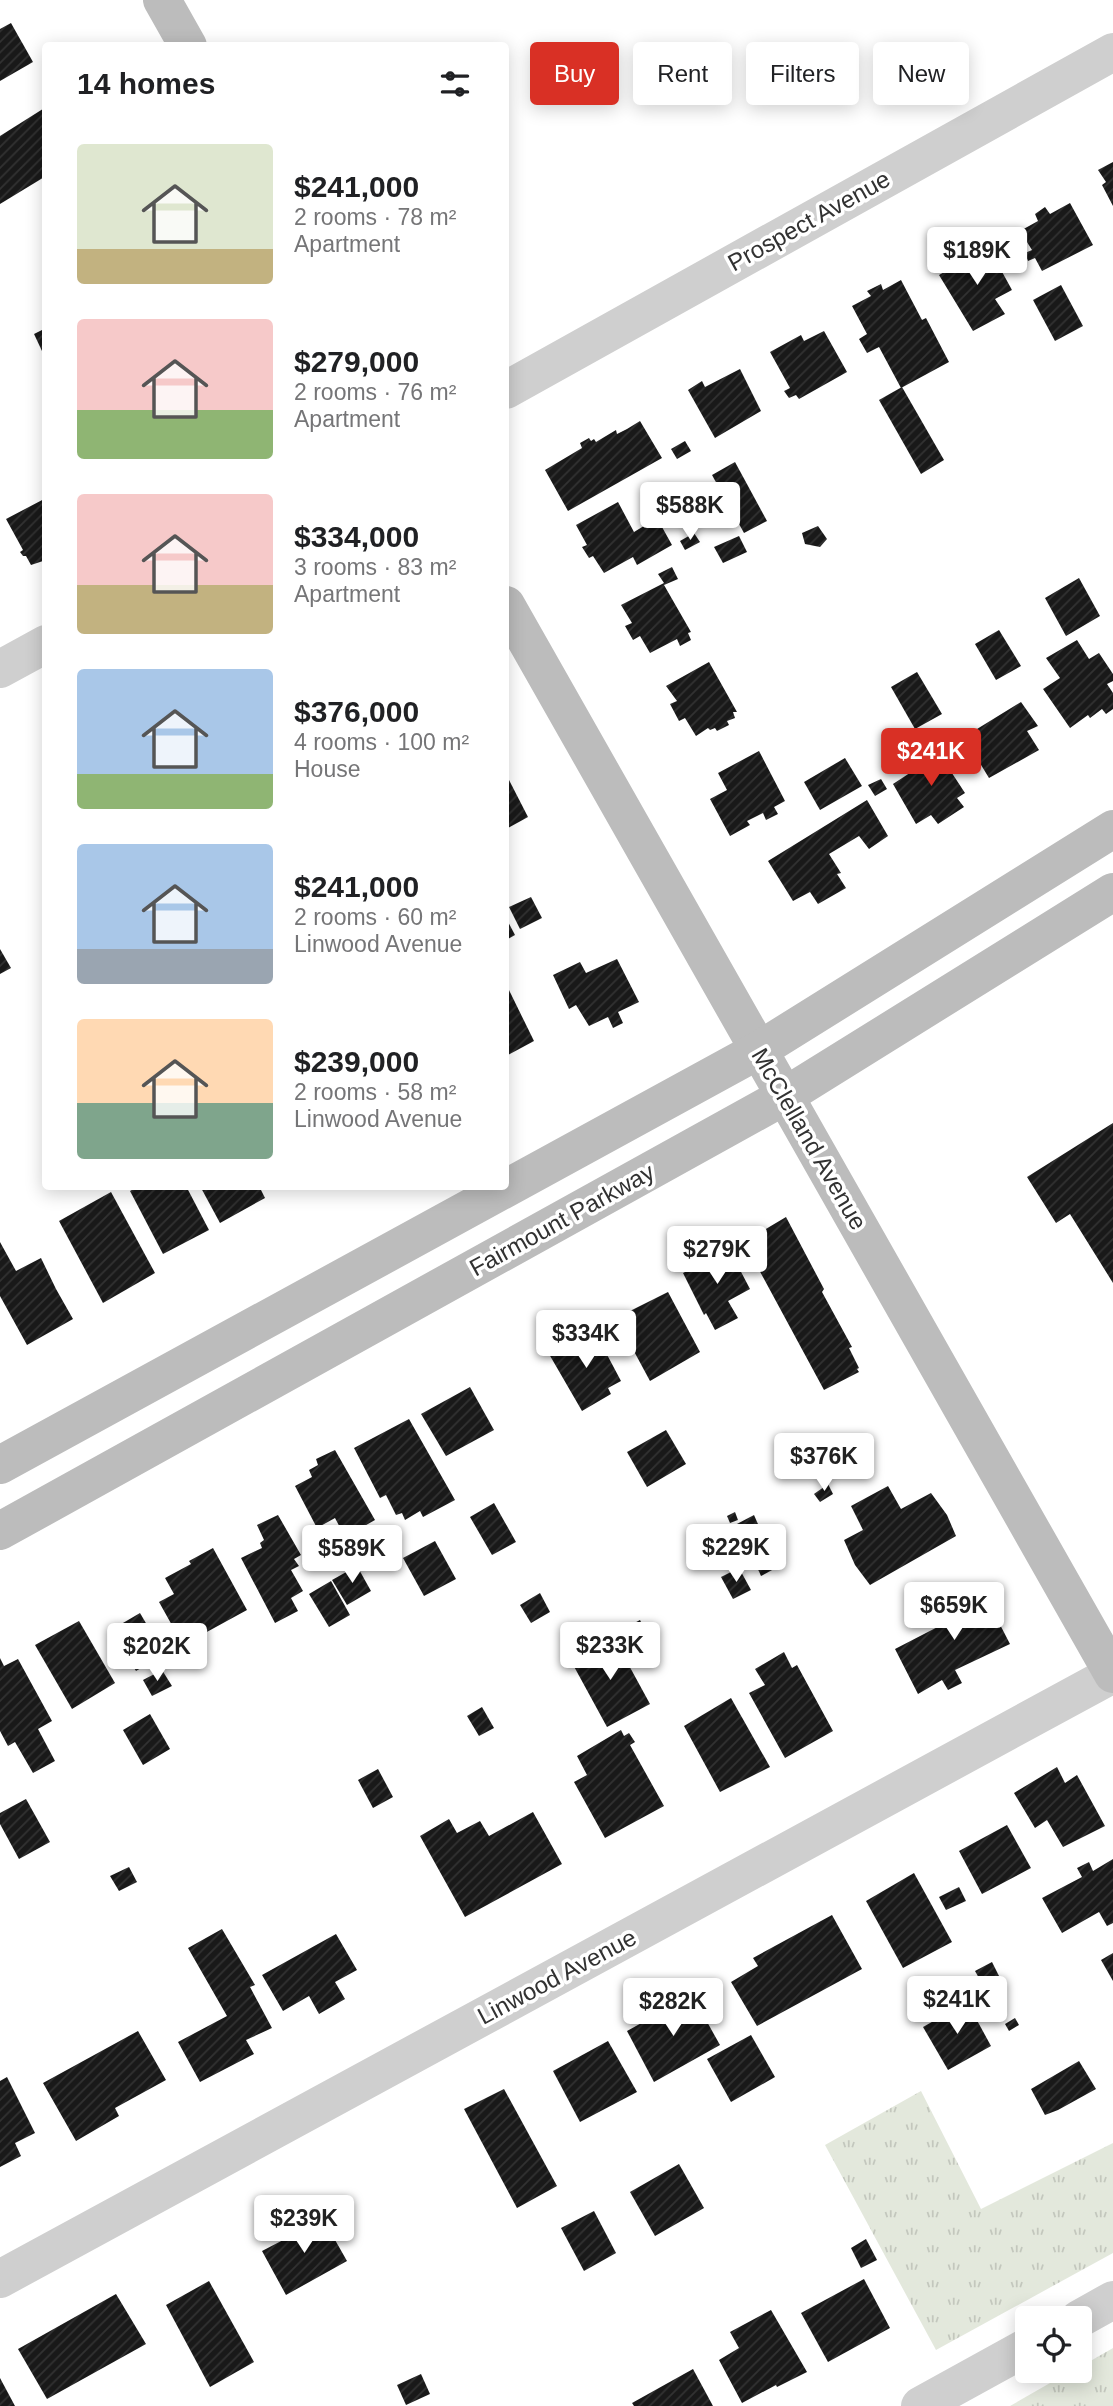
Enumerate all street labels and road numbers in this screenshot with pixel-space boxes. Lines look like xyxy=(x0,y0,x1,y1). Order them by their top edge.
street label: Prospect Avenue xyxy=(723,165,894,276)
street label: McClelland Avenue xyxy=(746,1043,872,1234)
street label: Fairmount Parkway xyxy=(465,1158,659,1281)
street label: Linwood Avenue xyxy=(473,1923,641,2030)

